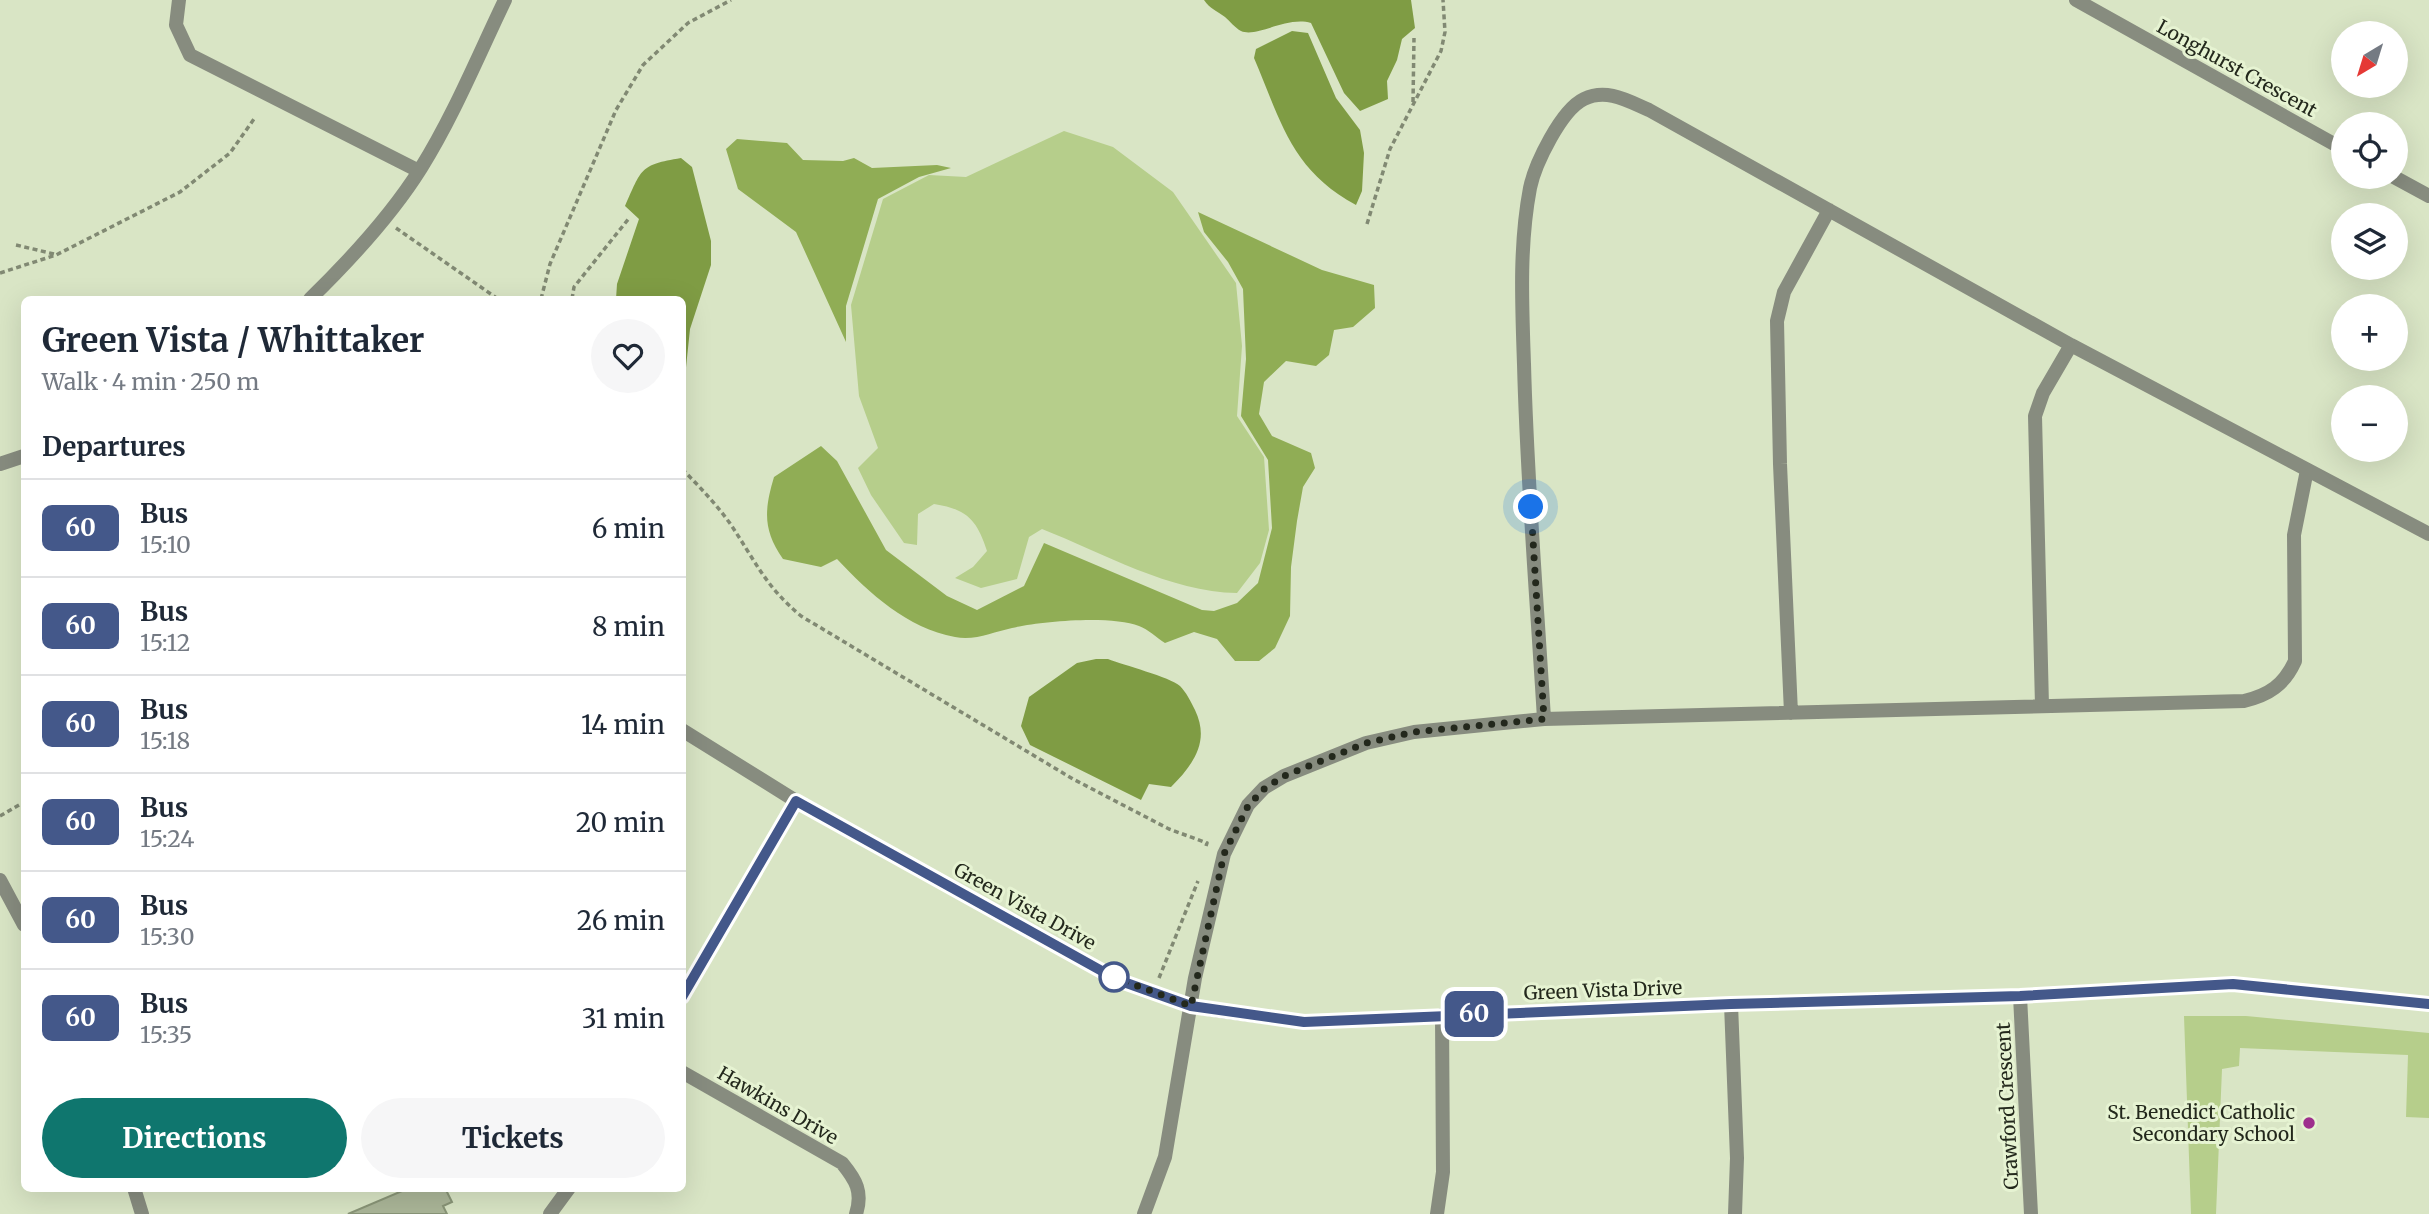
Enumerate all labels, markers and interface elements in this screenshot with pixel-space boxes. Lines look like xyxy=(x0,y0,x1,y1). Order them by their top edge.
street label: Longhurst Crescent xyxy=(2153,14,2322,122)
north arrow xyxy=(2331,21,2408,98)
map controls xyxy=(2331,21,2408,462)
button: locate xyxy=(2331,112,2408,189)
button: layers xyxy=(2331,203,2408,280)
button: + xyxy=(2331,294,2408,371)
button: heart xyxy=(591,319,665,393)
text: Green Vista / Whittaker xyxy=(42,320,424,361)
text: Walk · 4 min · 250 m xyxy=(42,367,259,396)
button: − xyxy=(2331,385,2408,462)
text: Departures xyxy=(42,430,186,463)
your location xyxy=(1513,489,1548,524)
text: Bus xyxy=(140,497,188,530)
text: 60 xyxy=(65,512,96,543)
text: 6 min xyxy=(592,512,665,545)
text: 15:10 xyxy=(140,530,191,559)
text: Bus xyxy=(140,595,188,628)
text: 60 xyxy=(65,610,96,641)
text: 8 min xyxy=(592,610,665,643)
text: 15:12 xyxy=(140,628,190,657)
text: Bus xyxy=(140,693,188,726)
text: 60 xyxy=(65,708,96,739)
text: 14 min xyxy=(581,708,665,741)
text: 15:18 xyxy=(140,726,190,755)
text: Bus xyxy=(140,791,188,824)
text: 60 xyxy=(65,806,96,837)
text: 20 min xyxy=(576,806,665,839)
text: 15:24 xyxy=(140,824,194,853)
street label: Green Vista Drive xyxy=(950,857,1100,955)
text: Bus xyxy=(140,889,188,922)
text: 60 xyxy=(65,904,96,935)
text: 26 min xyxy=(577,904,665,937)
text: 15:30 xyxy=(140,922,195,951)
unlabelled marker xyxy=(1099,962,1129,992)
street label: Green Vista Drive xyxy=(1523,975,1683,1005)
text: Bus xyxy=(140,987,188,1020)
line badge: 60 xyxy=(1442,991,1506,1037)
text: 60 xyxy=(1459,998,1489,1029)
text: 60 xyxy=(65,1002,96,1033)
text: 31 min xyxy=(582,1002,665,1035)
text: 15:35 xyxy=(140,1020,192,1049)
street label: Crawford Crescent xyxy=(1991,1021,2023,1190)
street label: Hawkins Drive xyxy=(713,1061,843,1149)
button: Directions xyxy=(42,1098,347,1178)
button: Tickets xyxy=(361,1098,665,1178)
place label: St. Benedict Catholic Secondary School xyxy=(2107,1100,2295,1146)
marker: St. Benedict Catholic Secondary School xyxy=(2301,1115,2317,1131)

